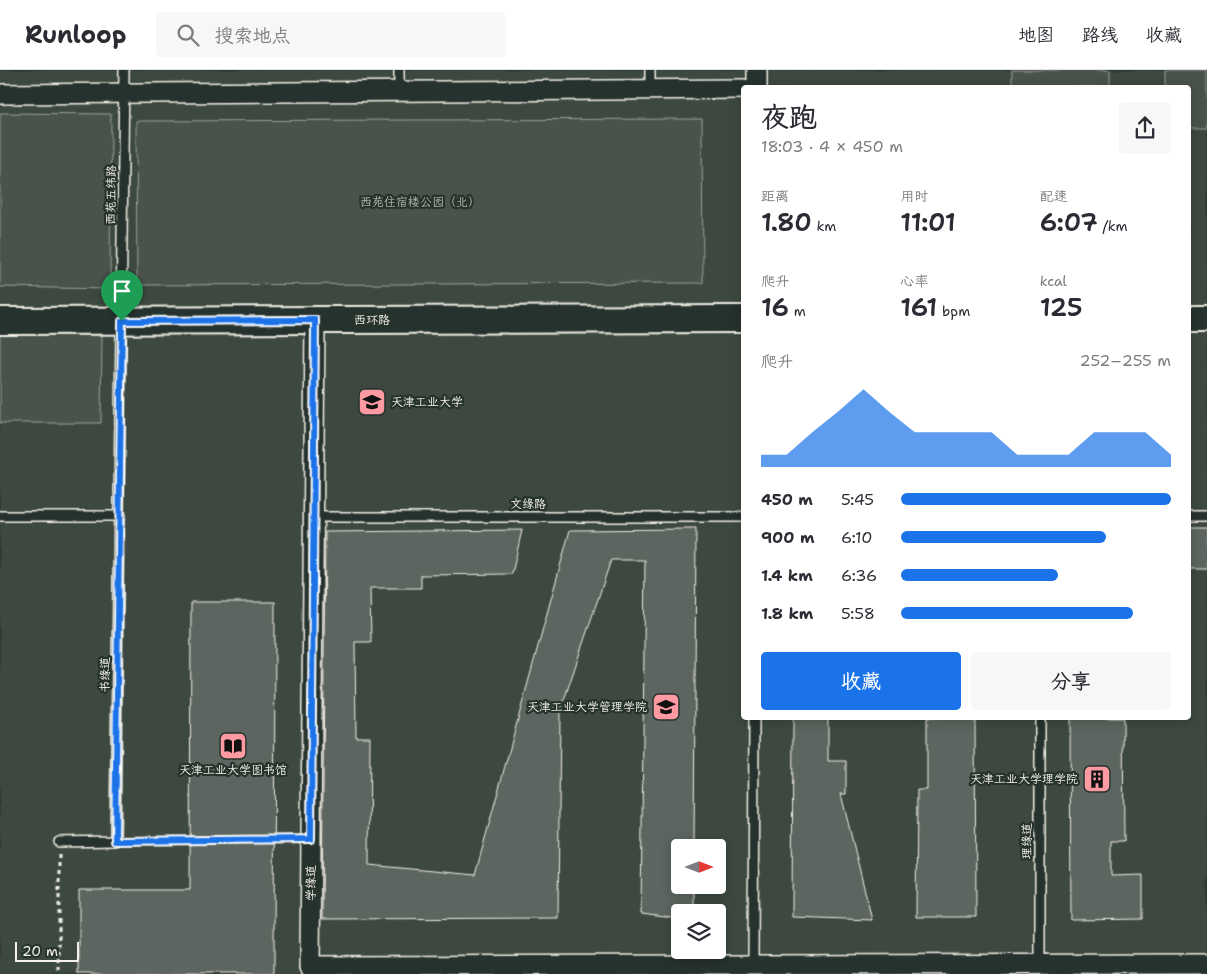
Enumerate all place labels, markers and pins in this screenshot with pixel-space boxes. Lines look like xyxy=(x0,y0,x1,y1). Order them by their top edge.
pin xyxy=(101,270,143,321)
school or university icon: 天津工业大学 xyxy=(357,387,387,417)
place label: 天津工业大学 xyxy=(391,394,463,410)
school or university icon: 天津工业大学管理学院 xyxy=(651,692,681,722)
place label: 天津工业大学管理学院 xyxy=(527,699,647,715)
library icon: 天津工业大学图书馆 xyxy=(218,731,248,761)
place label: 天津工业大学图书馆 xyxy=(179,762,287,778)
building icon: 天津工业大学理学院 xyxy=(1082,764,1112,794)
place label: 天津工业大学理学院 xyxy=(970,771,1078,787)

